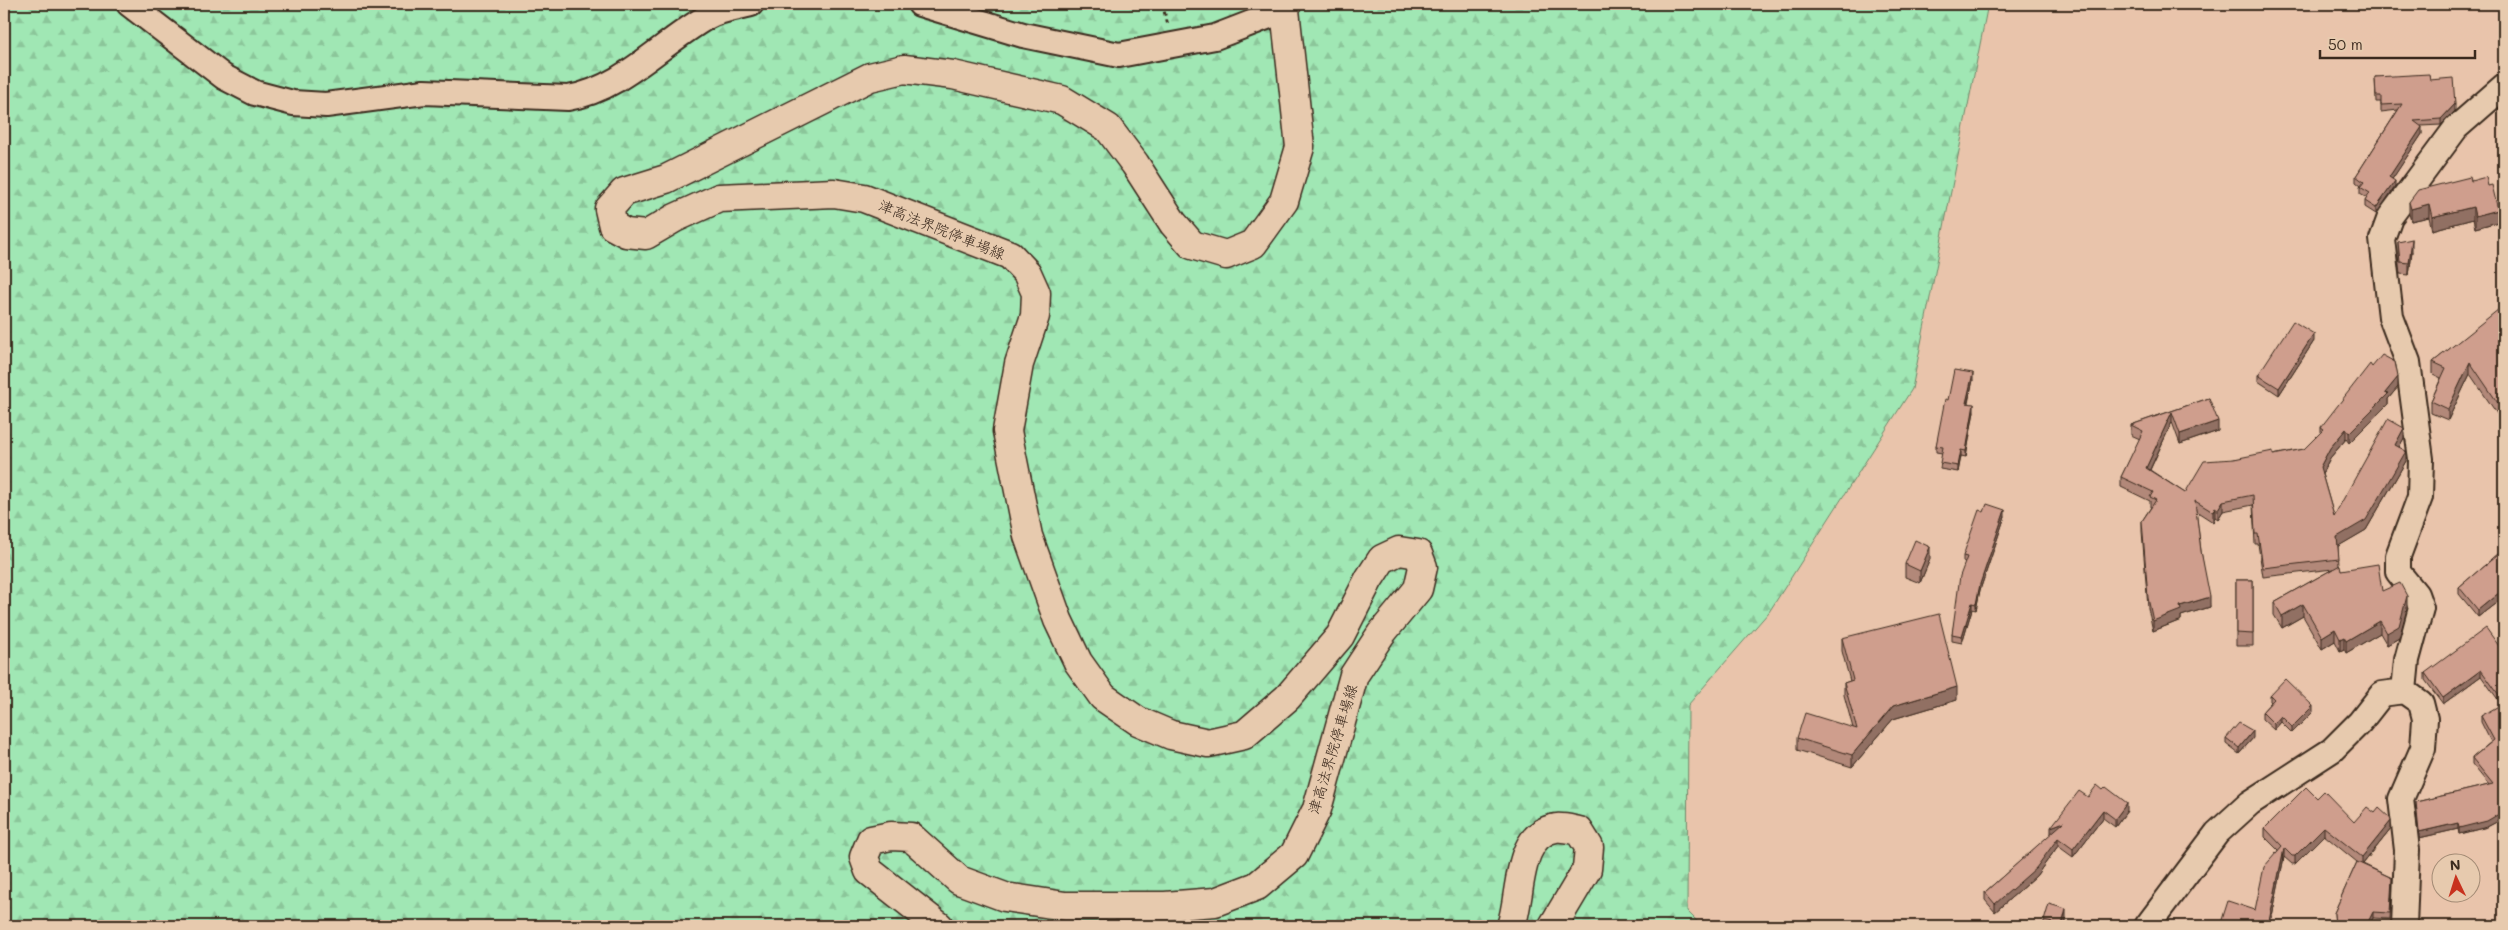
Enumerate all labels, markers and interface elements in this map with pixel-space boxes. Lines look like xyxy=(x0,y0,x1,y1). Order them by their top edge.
scale bar xyxy=(2320,28,2476,60)
text: 50 m xyxy=(2328,34,2363,54)
street label: 津高法界院停車場線 xyxy=(876,194,1008,264)
street label: 津高法界院停車場線 xyxy=(1303,682,1361,816)
north arrow xyxy=(2430,852,2480,902)
text: N xyxy=(2449,855,2461,874)

